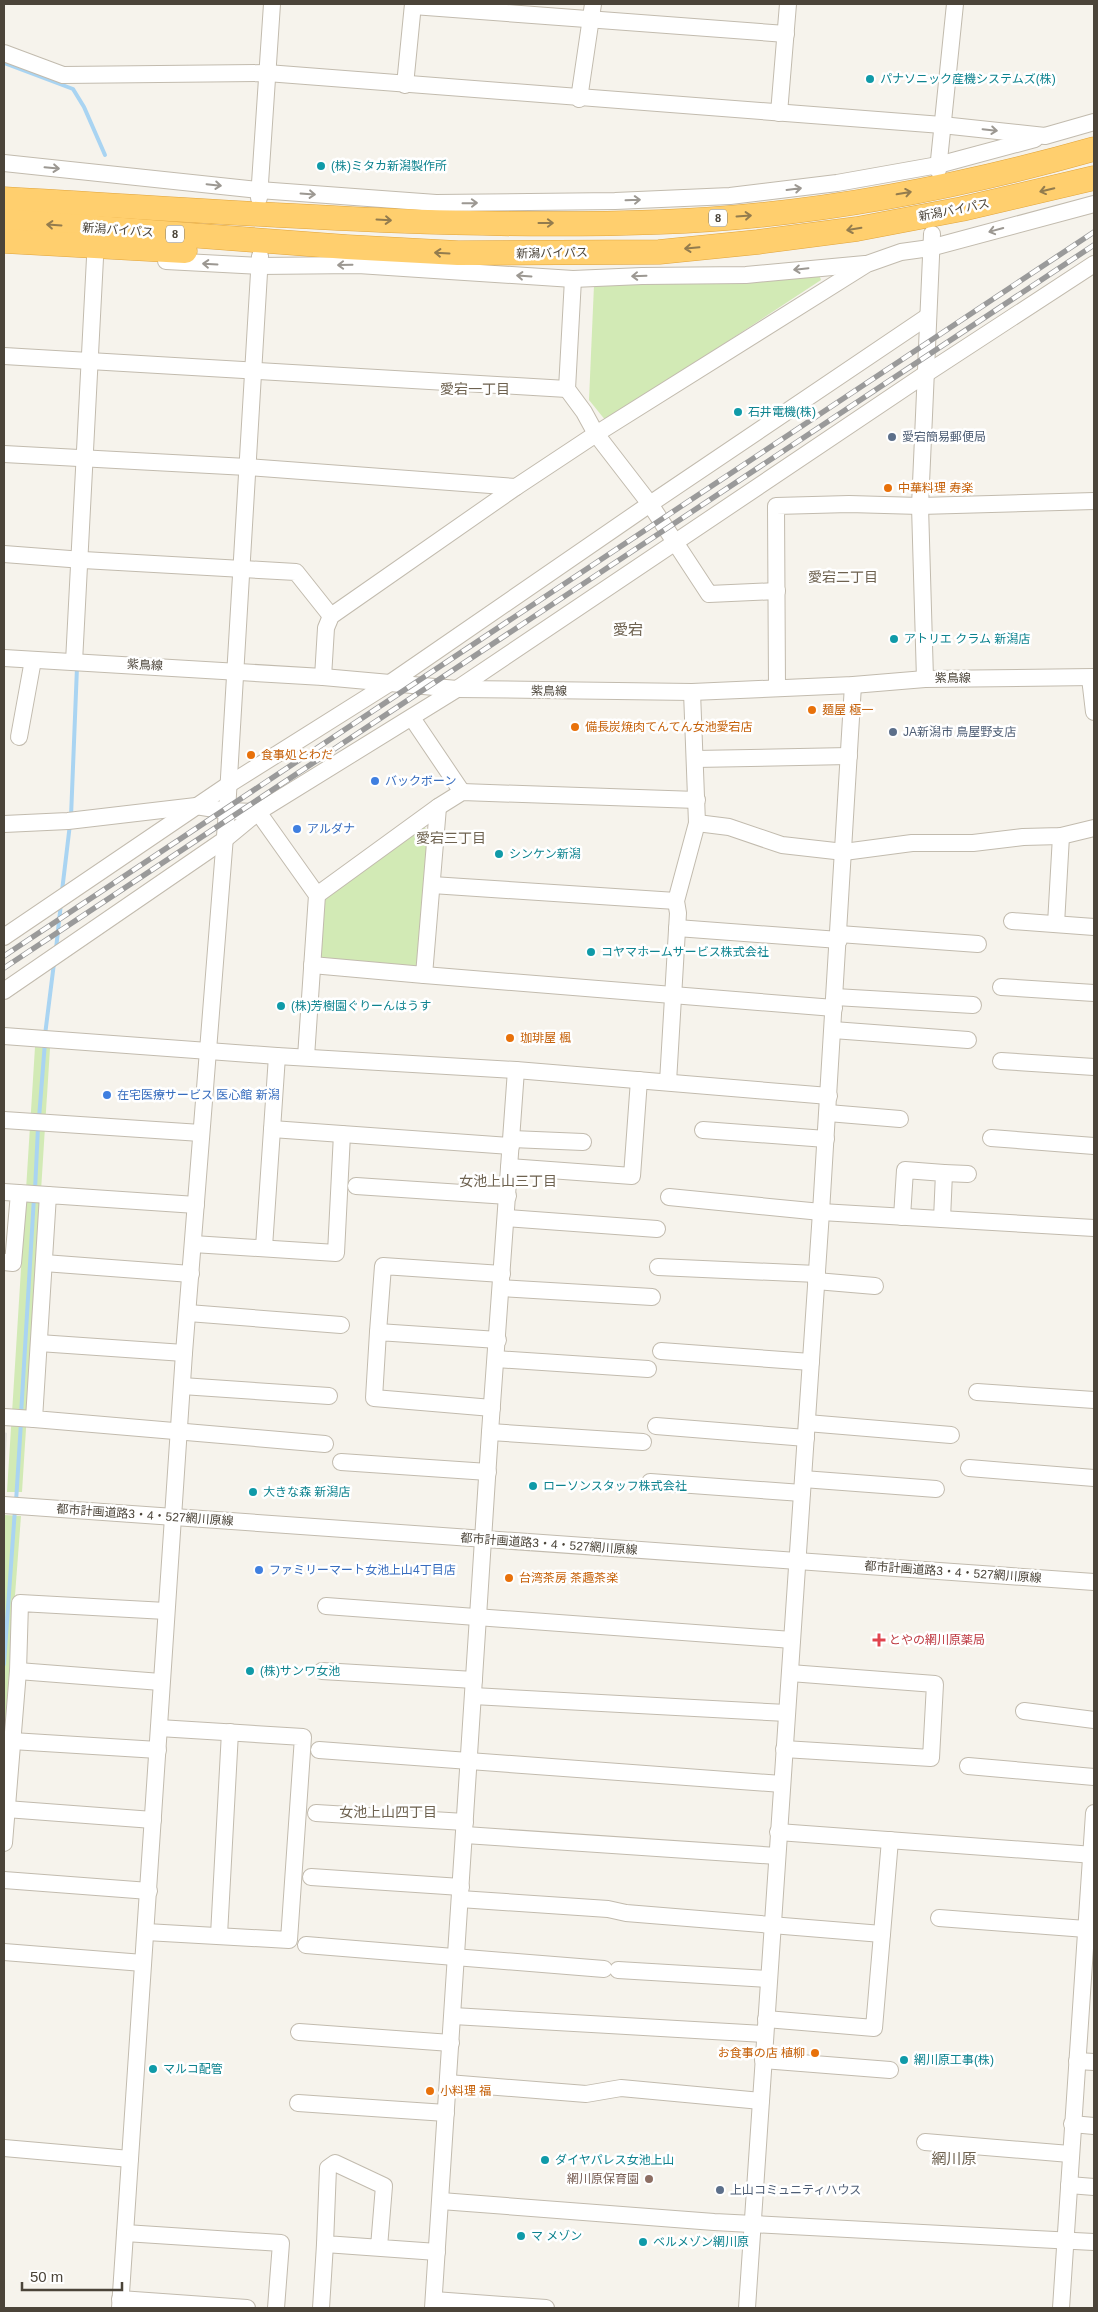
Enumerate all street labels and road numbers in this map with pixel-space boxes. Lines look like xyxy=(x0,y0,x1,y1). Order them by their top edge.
street label: 新潟バイパス xyxy=(917,196,991,224)
road number: 8 xyxy=(709,210,727,227)
street label: 新潟バイパス xyxy=(82,221,154,239)
road number: 8 xyxy=(166,225,184,242)
street label: 新潟バイパス xyxy=(516,245,588,261)
street label: 紫鳥線 xyxy=(127,657,163,673)
street label: 紫鳥線 xyxy=(935,671,971,685)
street label: 紫鳥線 xyxy=(531,684,567,698)
street label: 都市計画道路3・4・527網川原線 xyxy=(56,1502,234,1528)
street label: 都市計画道路3・4・527網川原線 xyxy=(460,1531,638,1557)
street label: 都市計画道路3・4・527網川原線 xyxy=(864,1559,1042,1585)

